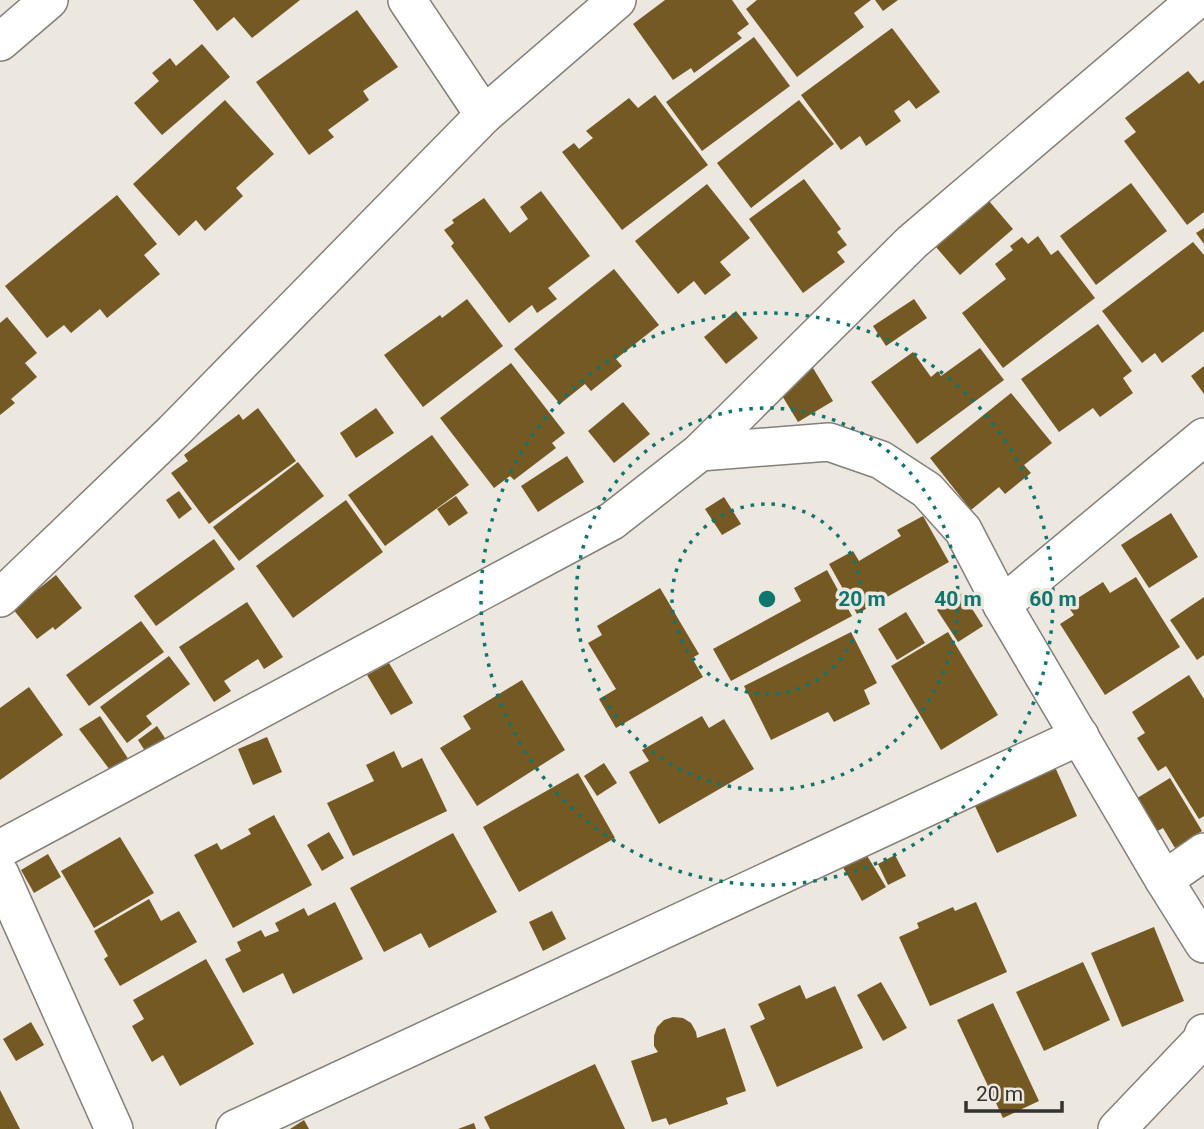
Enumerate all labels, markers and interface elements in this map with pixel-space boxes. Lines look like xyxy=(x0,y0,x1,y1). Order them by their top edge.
centre of rings xyxy=(755,587,779,611)
text: 20 m xyxy=(838,587,886,611)
text: 40 m xyxy=(934,587,982,611)
text: 60 m xyxy=(1029,587,1077,611)
scale bar xyxy=(966,1070,1062,1114)
text: 20 m xyxy=(976,1082,1023,1106)

